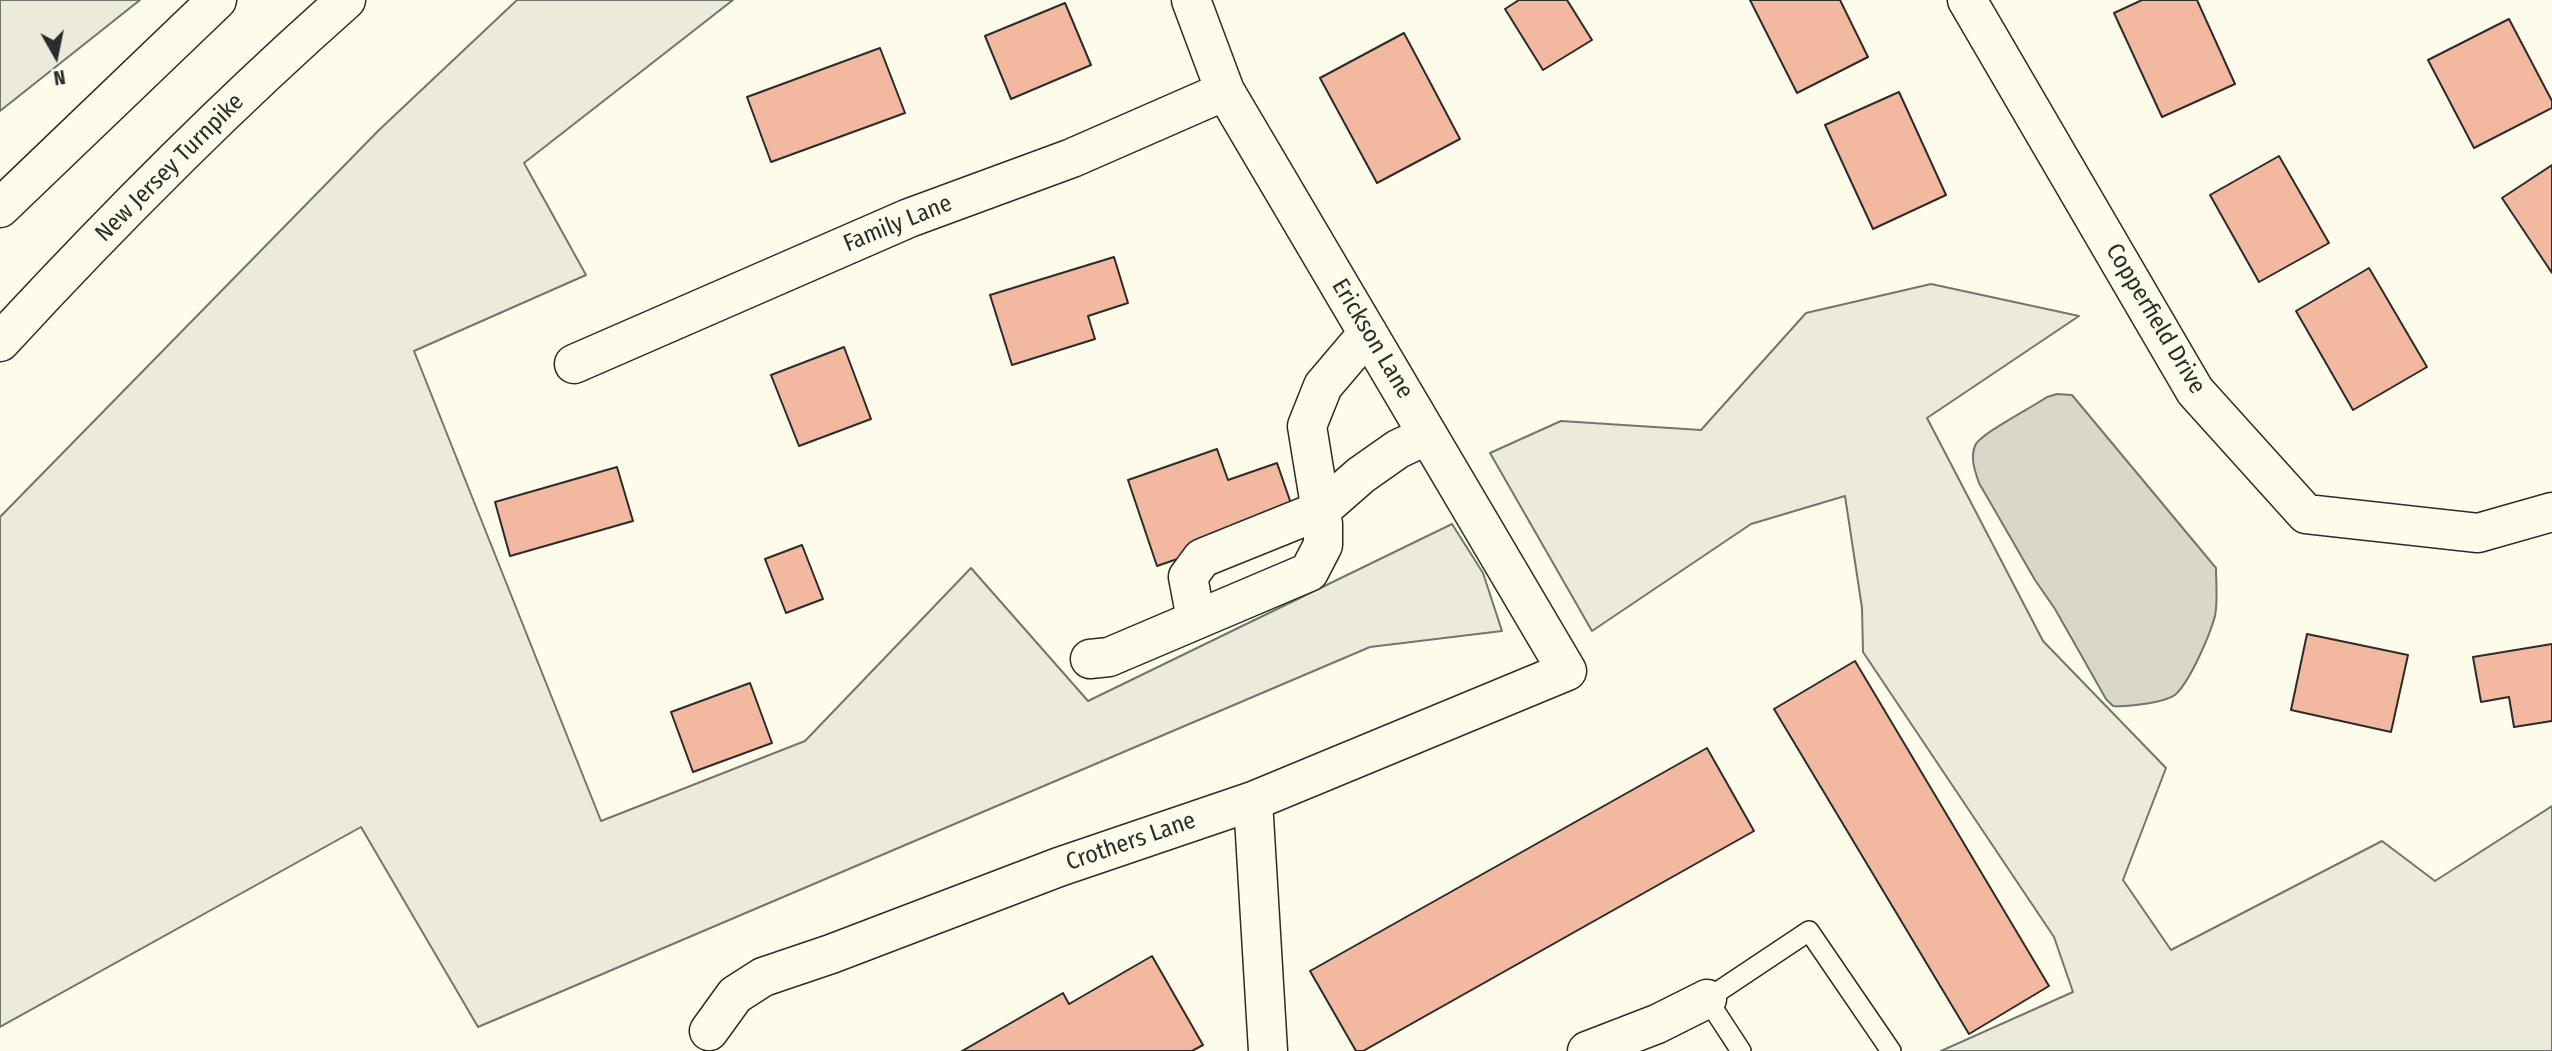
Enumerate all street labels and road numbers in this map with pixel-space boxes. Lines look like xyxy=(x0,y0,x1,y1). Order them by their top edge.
street label: New Jersey Turnpike xyxy=(90,88,250,248)
street label: Family Lane xyxy=(840,189,956,259)
street label: Copperfield Drive xyxy=(2099,239,2211,399)
street label: Erickson Lane xyxy=(1325,274,1419,404)
street label: Crothers Lane xyxy=(1062,806,1200,878)

